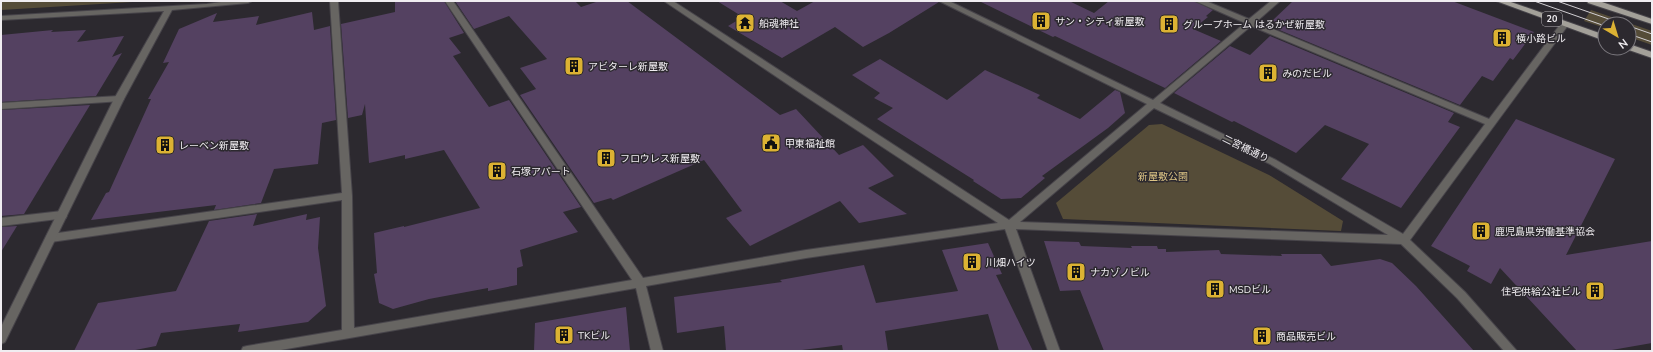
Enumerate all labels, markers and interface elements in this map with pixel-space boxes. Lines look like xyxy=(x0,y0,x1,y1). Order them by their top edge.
building icon: サン・シティ新屋敷 xyxy=(1030,10,1052,32)
temple icon: 船魂神社 xyxy=(734,12,756,34)
road number: 20 xyxy=(1542,12,1562,26)
building icon: グループホーム はるかぜ新屋敷 xyxy=(1158,13,1180,35)
place label: サン・シティ新屋敷 xyxy=(1055,15,1144,29)
north arrow xyxy=(1597,16,1637,56)
place label: 船魂神社 xyxy=(759,17,799,31)
place label: グループホーム はるかぜ新屋敷 xyxy=(1183,18,1325,32)
building icon: 横小路ビル xyxy=(1491,27,1513,49)
place label: 横小路ビル xyxy=(1516,32,1566,46)
text: N xyxy=(1615,35,1631,52)
building icon: アビターレ新屋敷 xyxy=(563,55,585,77)
place label: アビターレ新屋敷 xyxy=(588,60,668,74)
building icon: みのだビル xyxy=(1257,62,1279,84)
place label: みのだビル xyxy=(1282,67,1332,81)
public building icon: 甲東福祉館 xyxy=(760,132,782,154)
street label: 二宮橋通り xyxy=(1220,132,1271,166)
building icon: レーベン新屋敷 xyxy=(154,134,176,156)
place label: 甲東福祉館 xyxy=(785,137,835,151)
place label: レーベン新屋敷 xyxy=(179,139,249,153)
building icon: フロウレス新屋敷 xyxy=(595,147,617,169)
place label: フロウレス新屋敷 xyxy=(620,152,700,166)
building icon: 石塚アパート xyxy=(486,160,508,182)
place label: 石塚アパート xyxy=(511,165,571,179)
park label: 新屋敷公園 xyxy=(1138,170,1188,184)
building icon: 鹿児島県労働基準協会 xyxy=(1470,220,1492,242)
place label: 鹿児島県労働基準協会 xyxy=(1495,225,1595,239)
building icon: 川畑ハイツ xyxy=(961,251,983,273)
place label: 川畑ハイツ xyxy=(986,256,1036,270)
building icon: ナカゾノビル xyxy=(1065,261,1087,283)
place label: ナカゾノビル xyxy=(1090,266,1150,280)
building icon: MSDビル xyxy=(1204,278,1226,300)
building icon: 住宅供給公社ビル xyxy=(1584,280,1606,302)
place label: MSDビル xyxy=(1229,283,1271,297)
place label: 住宅供給公社ビル xyxy=(1501,285,1581,299)
building icon: TKビル xyxy=(553,324,575,346)
building icon: 商品販売ビル xyxy=(1251,325,1273,347)
place label: TKビル xyxy=(578,329,610,343)
place label: 商品販売ビル xyxy=(1276,330,1336,344)

